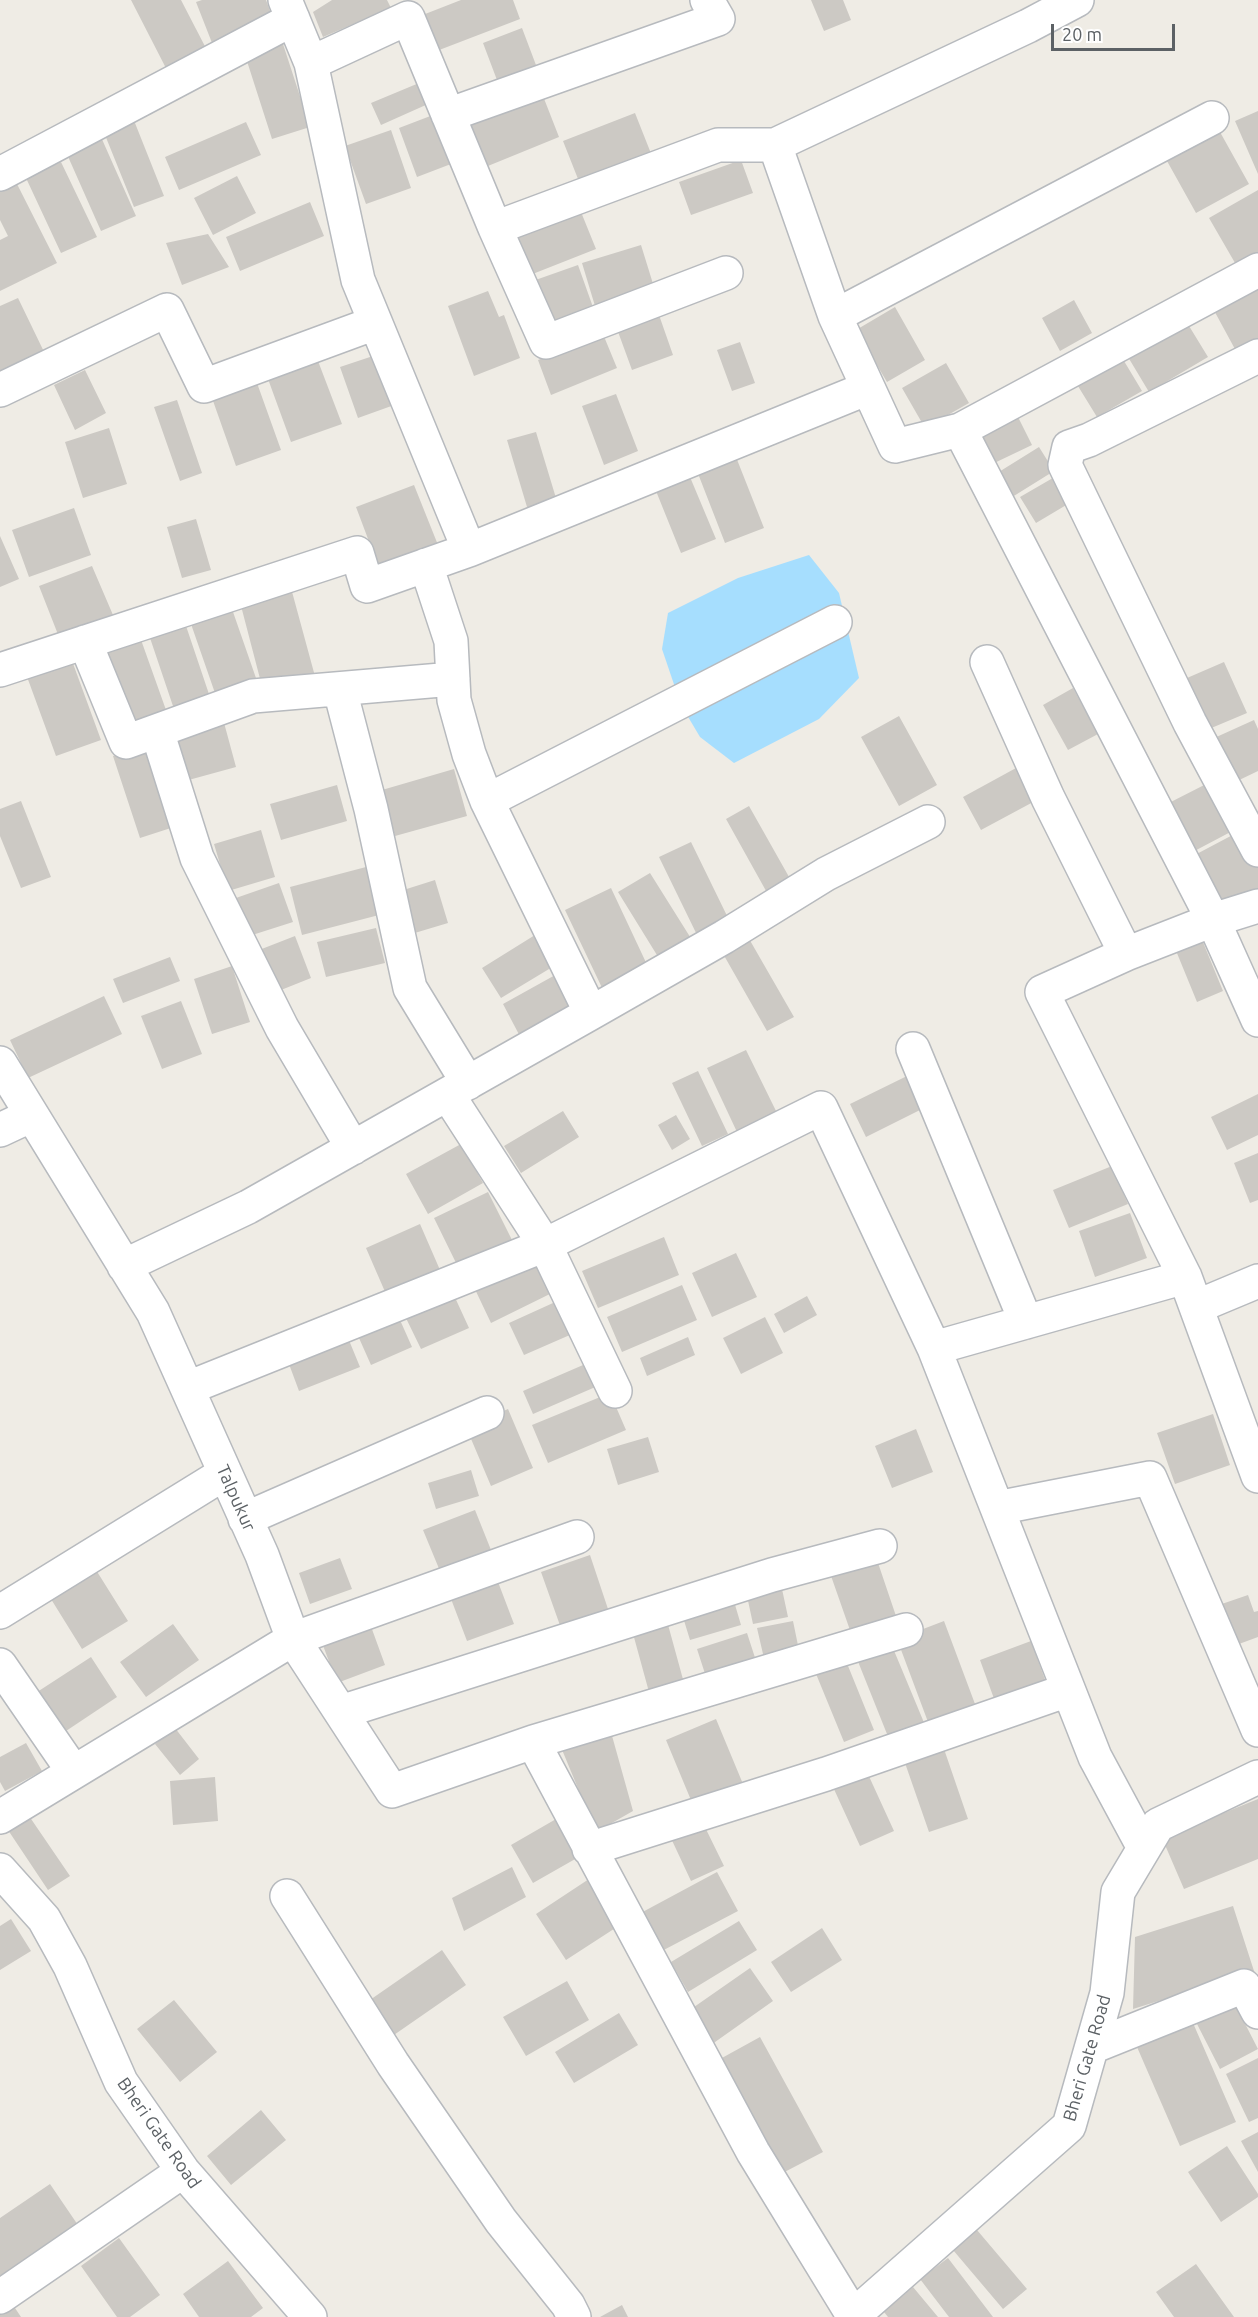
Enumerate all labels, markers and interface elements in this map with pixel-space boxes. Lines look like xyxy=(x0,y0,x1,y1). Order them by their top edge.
scale bar xyxy=(1054,12,1178,50)
text: 20 m xyxy=(1062,24,1102,44)
street label: Talpukur xyxy=(212,1462,260,1534)
street label: Bheri Gate Road xyxy=(1059,1992,1115,2124)
street label: Bheri Gate Road xyxy=(113,2073,205,2193)

